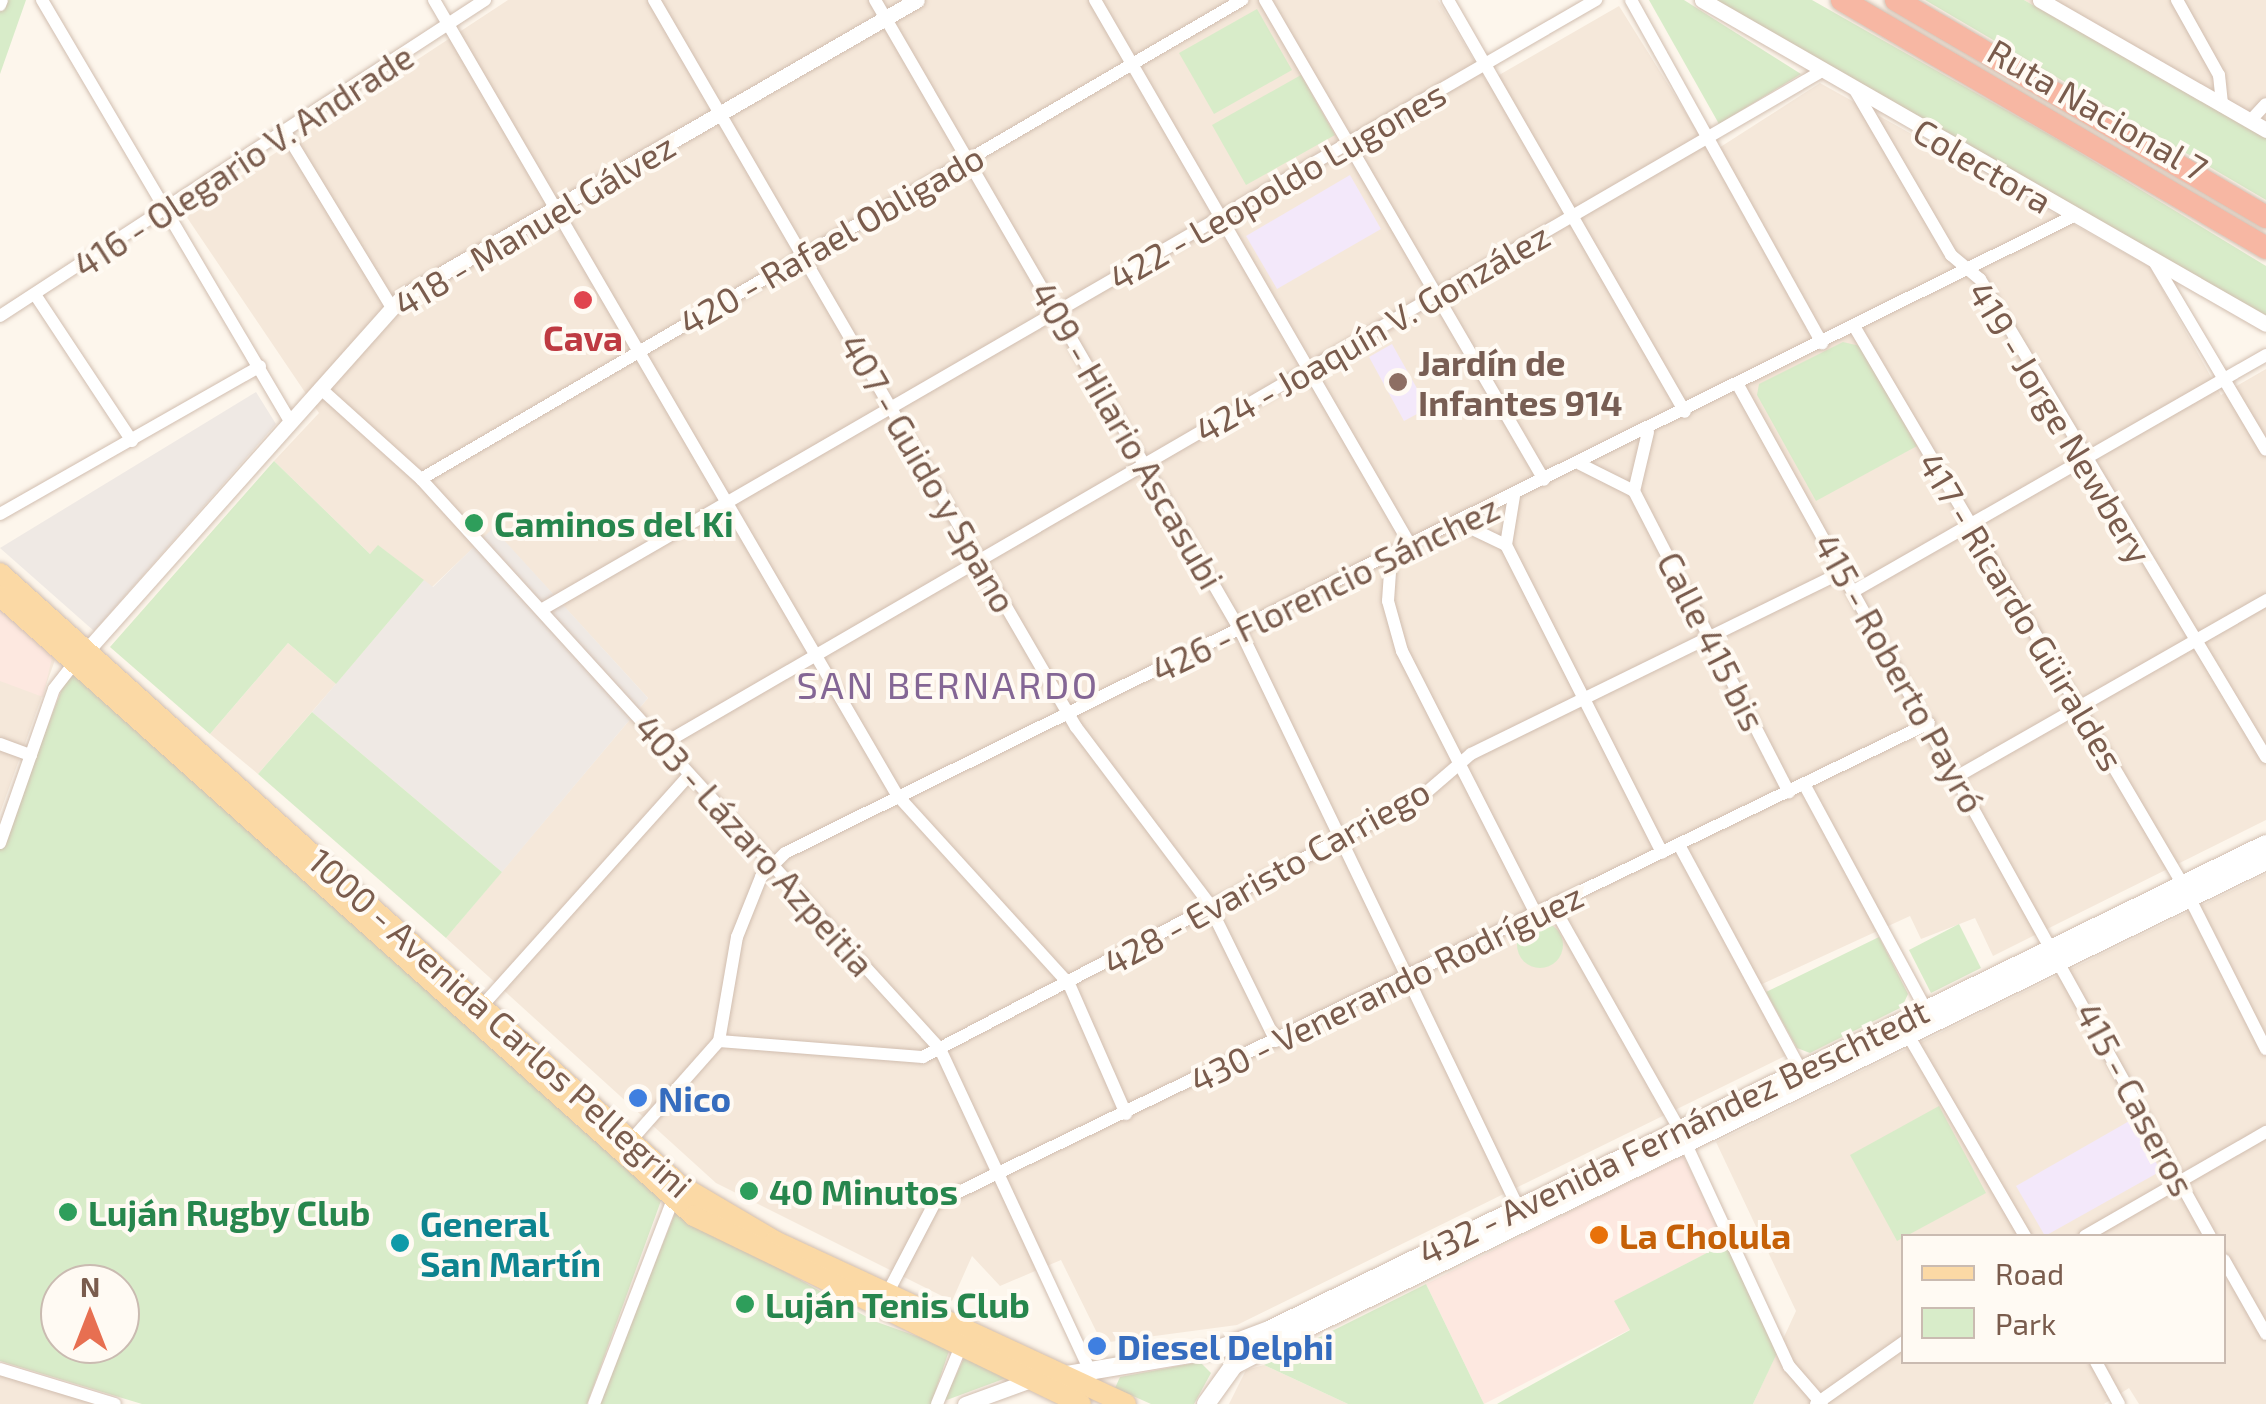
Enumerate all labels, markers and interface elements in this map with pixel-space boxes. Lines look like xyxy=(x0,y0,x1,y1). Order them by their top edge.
street label: Ruta Nacional 7 xyxy=(1980,29,2216,189)
street label: 416 - Olegario V. Andrade xyxy=(65,34,421,286)
street label: 422 - Leopoldo Lugones xyxy=(1101,72,1453,298)
street label: Colectora xyxy=(1906,109,2060,221)
street label: 418 - Manuel Gálvez xyxy=(386,123,682,325)
street label: 420 - Rafael Obligado xyxy=(671,135,991,343)
street label: 424 - Joaquín V. González xyxy=(1187,213,1557,451)
street label: 419 - Jorge Newbery xyxy=(1960,273,2162,571)
street label: 409 - Hilario Ascasubi xyxy=(1023,274,1233,596)
marker: Cava xyxy=(572,289,594,311)
place label: Cava xyxy=(543,316,623,358)
street label: 407 - Guido y Spano xyxy=(832,326,1026,620)
place label: Jardín de Infantes 914 xyxy=(1418,341,1623,423)
marker: Jardín de Infantes 914 xyxy=(1387,371,1409,393)
street label: 417 - Ricardo Güiraldes xyxy=(1910,444,2134,778)
street label: 426 - Florencio Sánchez xyxy=(1145,486,1505,690)
place label: Caminos del Ki xyxy=(494,502,734,544)
marker: Caminos del Ki xyxy=(463,512,485,534)
street label: 415 - Roberto Payró xyxy=(1806,526,1994,820)
street label: Calle 415 bis xyxy=(1649,545,1775,737)
district label: SAN BERNARDO xyxy=(796,662,1100,708)
street label: 403 - Lázaro Azpeitia xyxy=(626,706,884,984)
street label: 428 - Evaristo Carriego xyxy=(1096,769,1436,983)
street label: 1000 - Avenida Carlos Pellegrini xyxy=(300,838,702,1206)
street label: 430 - Venerando Rodríguez xyxy=(1182,873,1590,1101)
street label: 432 - Avenida Fernández Beschtedt xyxy=(1411,989,1935,1273)
street label: 415 - Caseros xyxy=(2068,995,2204,1203)
place label: Nico xyxy=(658,1077,731,1119)
marker: Nico xyxy=(627,1087,649,1109)
place label: 40 Minutos xyxy=(769,1170,958,1212)
marker: 40 Minutos xyxy=(738,1180,760,1202)
place label: Luján Rugby Club xyxy=(88,1191,371,1233)
marker: Luján Rugby Club xyxy=(57,1201,79,1223)
place label: General San Martín xyxy=(420,1202,601,1284)
place label: La Cholula xyxy=(1619,1214,1791,1256)
marker: La Cholula xyxy=(1588,1224,1610,1246)
marker: General San Martín xyxy=(389,1232,411,1254)
legend xyxy=(1901,1234,2226,1364)
text: Road xyxy=(1995,1255,2064,1291)
north arrow xyxy=(40,1264,140,1364)
text: N xyxy=(80,1269,100,1303)
place label: Luján Tenis Club xyxy=(765,1283,1031,1325)
marker: Luján Tenis Club xyxy=(734,1293,756,1315)
text: Park xyxy=(1995,1305,2056,1341)
place label: Diesel Delphi xyxy=(1117,1325,1334,1367)
marker: Diesel Delphi xyxy=(1086,1335,1108,1357)

